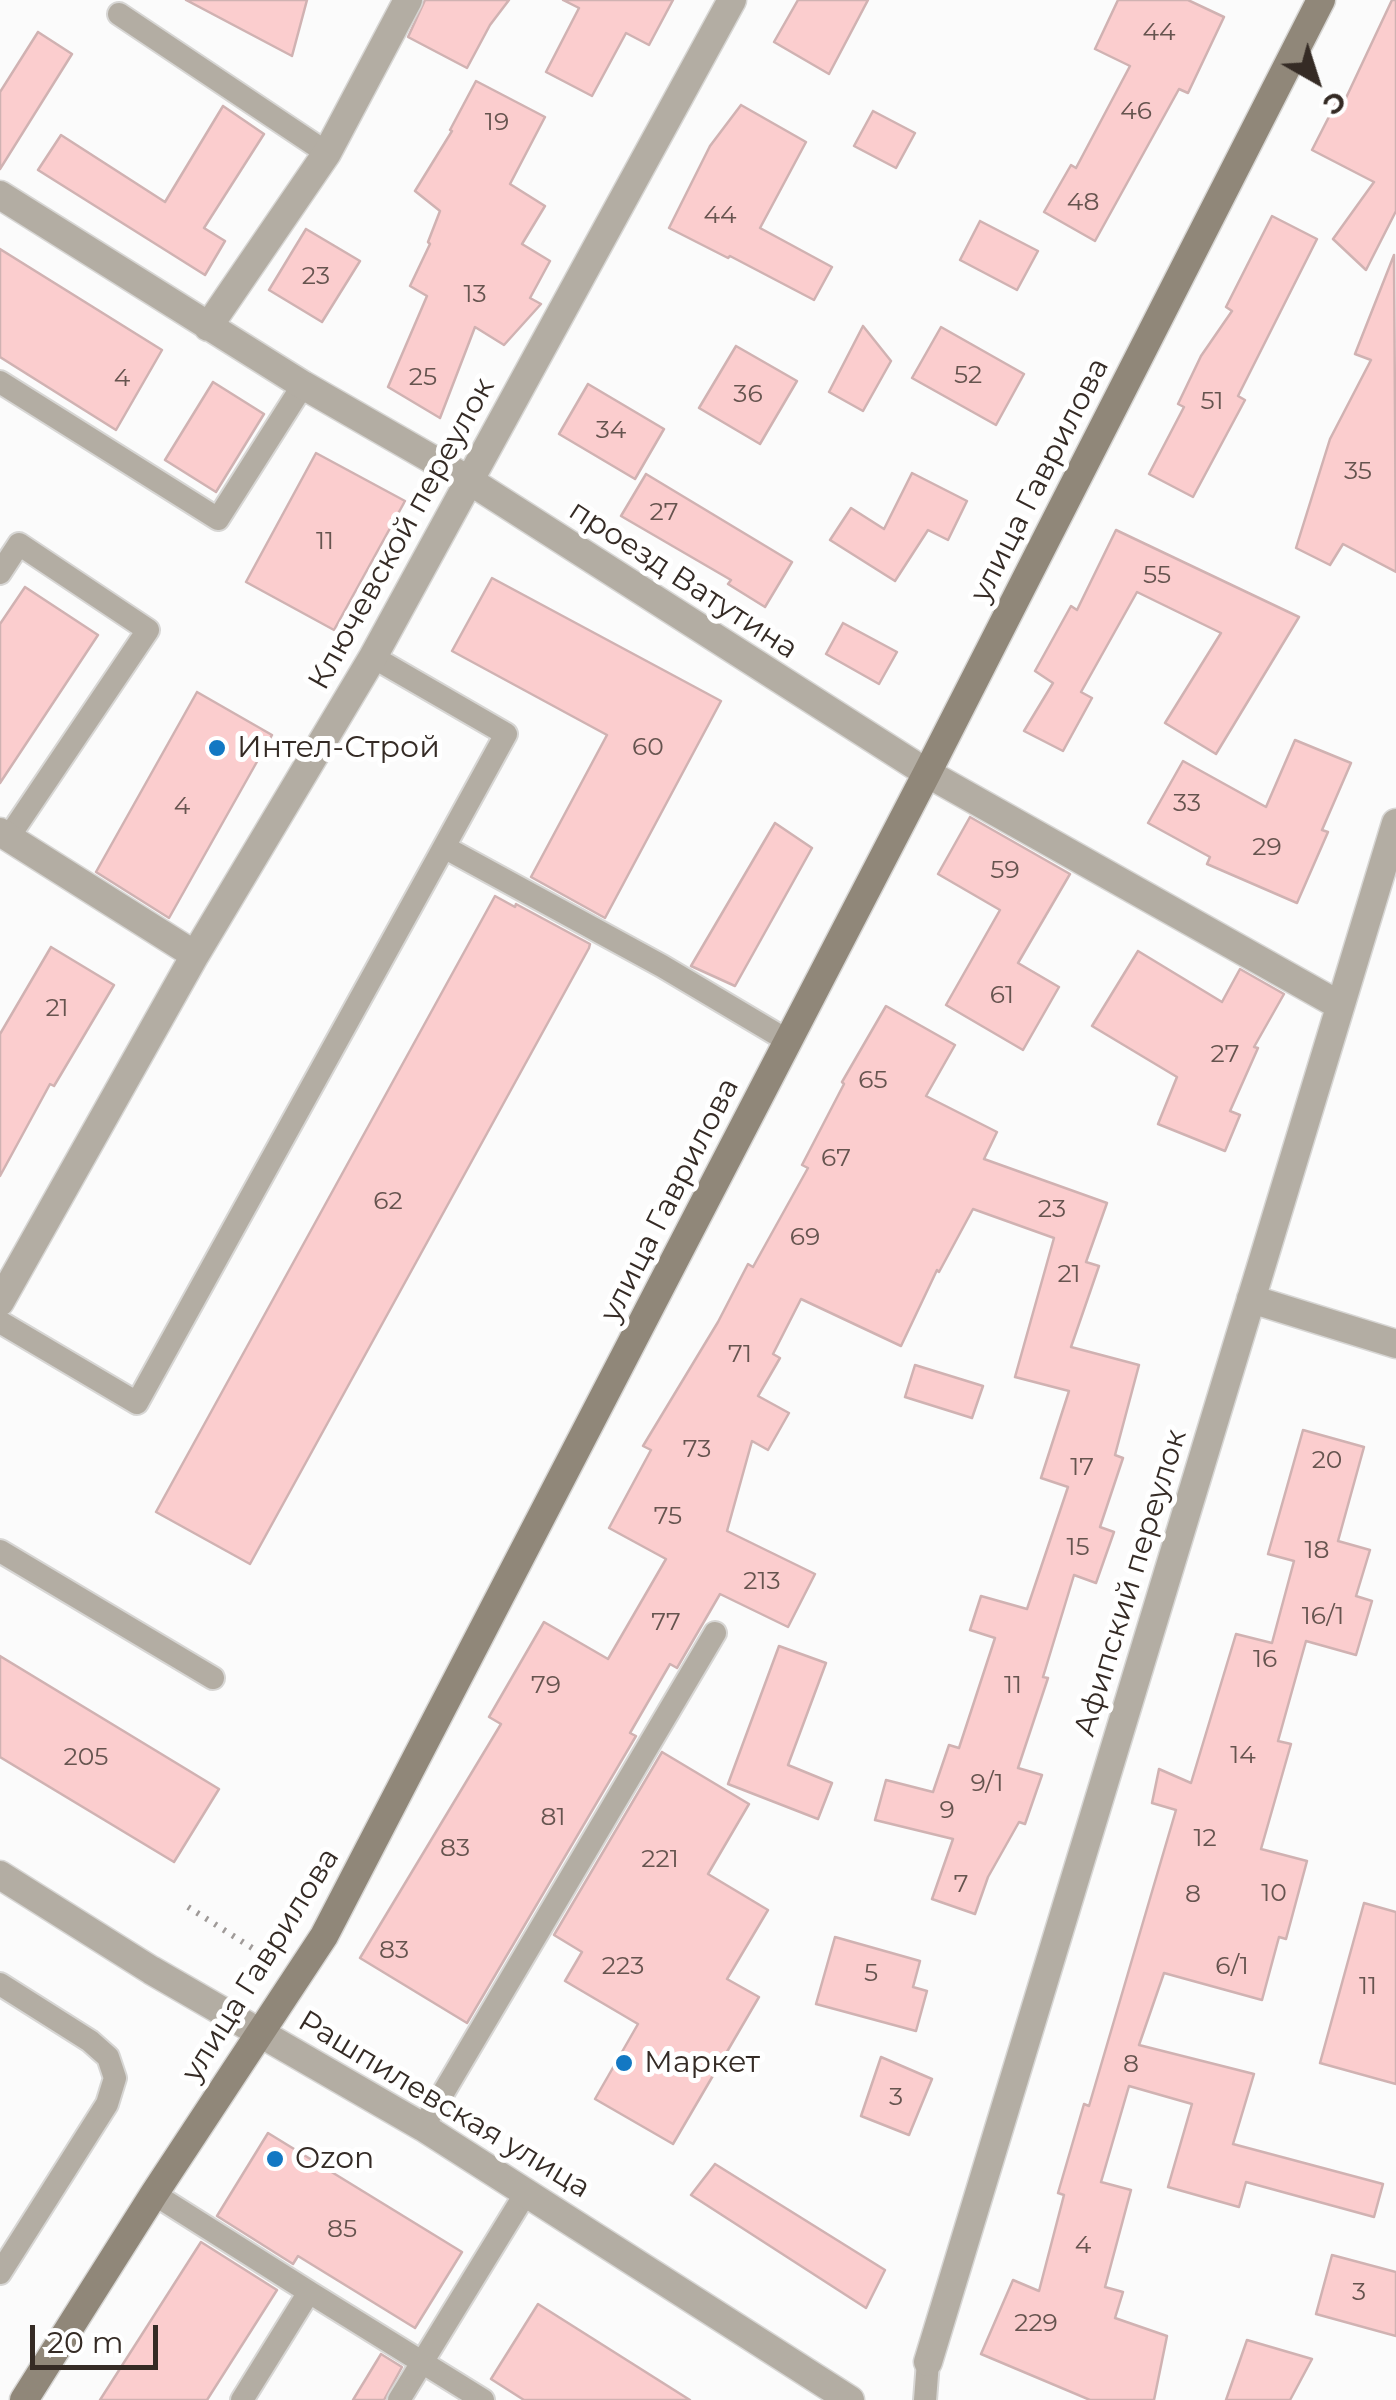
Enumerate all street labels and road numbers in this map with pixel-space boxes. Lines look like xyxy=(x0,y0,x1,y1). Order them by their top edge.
street label: улица Гаврилова xyxy=(963,352,1117,608)
street label: Ключевской переулок xyxy=(301,372,503,696)
street label: проезд Ватутина xyxy=(562,493,804,667)
street label: улица Гаврилова xyxy=(593,1072,747,1328)
street label: Афипский переулок xyxy=(1067,1425,1195,1741)
street label: улица Гаврилова xyxy=(175,1842,347,2088)
street label: Рашпилевская улица xyxy=(292,2004,596,2206)

